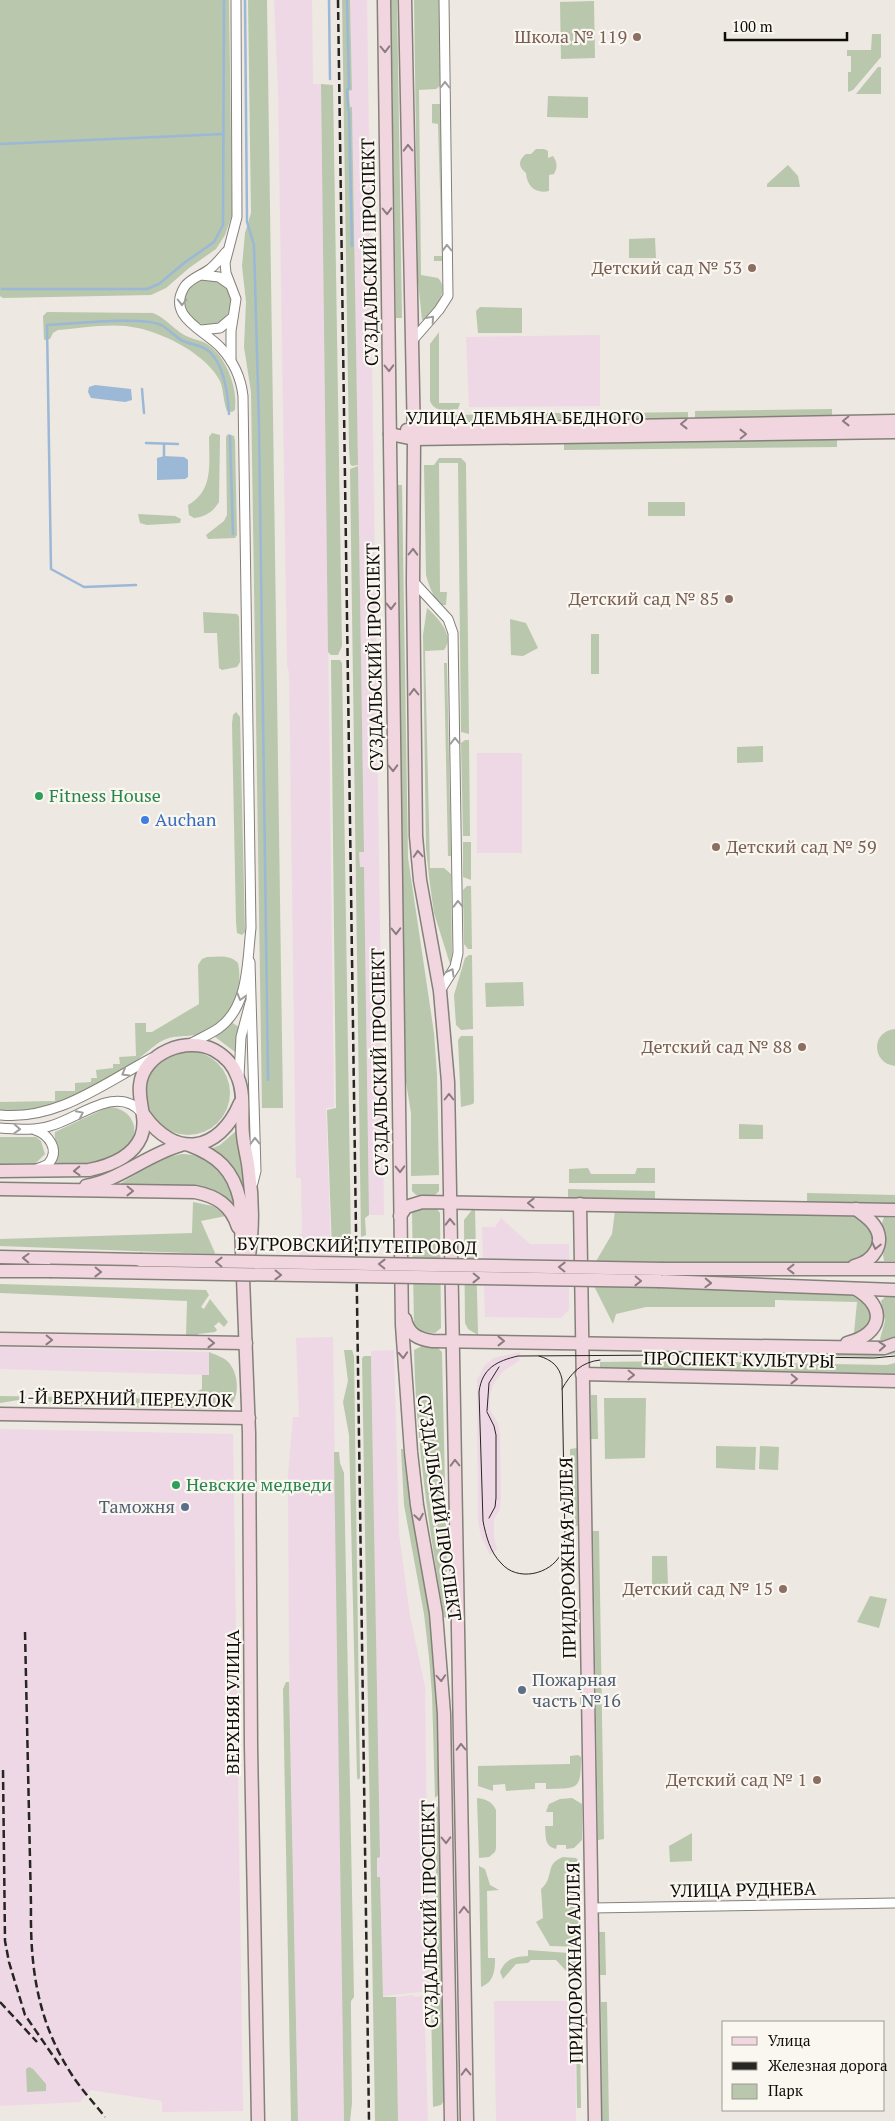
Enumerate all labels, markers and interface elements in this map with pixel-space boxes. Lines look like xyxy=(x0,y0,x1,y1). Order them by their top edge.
scale bar xyxy=(725,10,848,42)
text: 100 m xyxy=(732,16,773,36)
place label: Школа № 119 xyxy=(515,24,627,48)
marker: Школа № 119 xyxy=(631,31,643,43)
one-way arrow xyxy=(379,45,390,53)
one-way arrow xyxy=(440,81,450,88)
street label: СУЗДАЛЬСКИЙ ПРОСПЕКТ xyxy=(355,138,383,366)
one-way arrow xyxy=(402,144,413,152)
one-way arrow xyxy=(382,208,392,215)
one-way arrow xyxy=(442,243,452,251)
place label: Детский сад № 53 xyxy=(591,255,742,279)
marker: Детский сад № 53 xyxy=(746,262,758,274)
one-way arrow xyxy=(177,299,187,307)
one-way arrow xyxy=(425,316,434,325)
one-way arrow xyxy=(384,365,394,373)
street label: УЛИЦА ДЕМЬЯНА БЕДНОГО xyxy=(406,405,644,429)
one-way arrow xyxy=(842,416,850,426)
one-way arrow xyxy=(680,419,688,430)
one-way arrow xyxy=(739,429,747,439)
street label: СУЗДАЛЬСКИЙ ПРОСПЕКТ xyxy=(360,543,388,771)
one-way arrow xyxy=(408,548,418,556)
place label: Детский сад № 85 xyxy=(568,586,719,610)
marker: Детский сад № 85 xyxy=(723,593,735,605)
one-way arrow xyxy=(386,602,396,610)
one-way arrow xyxy=(409,687,419,695)
one-way arrow xyxy=(450,737,461,745)
one-way arrow xyxy=(388,765,399,773)
place label: Fitness House xyxy=(49,783,161,807)
marker: Fitness House xyxy=(33,790,45,802)
place label: Auchan xyxy=(155,807,217,831)
marker: Auchan xyxy=(139,814,151,826)
place label: Детский сад № 59 xyxy=(726,834,877,858)
marker: Детский сад № 59 xyxy=(710,841,722,853)
one-way arrow xyxy=(412,850,423,858)
one-way arrow xyxy=(453,900,463,908)
one-way arrow xyxy=(391,928,401,935)
street label: СУЗДАЛЬСКИЙ ПРОСПЕКТ xyxy=(365,948,393,1176)
one-way arrow xyxy=(445,969,455,978)
one-way arrow xyxy=(236,993,246,1001)
place label: Детский сад № 88 xyxy=(641,1034,792,1058)
marker: Детский сад № 88 xyxy=(796,1041,808,1053)
one-way arrow xyxy=(121,1067,130,1077)
one-way arrow xyxy=(444,1092,454,1100)
one-way arrow xyxy=(75,1110,84,1120)
one-way arrow xyxy=(13,1123,21,1134)
one-way arrow xyxy=(250,1137,260,1144)
one-way arrow xyxy=(394,1165,405,1173)
one-way arrow xyxy=(72,1166,80,1176)
one-way arrow xyxy=(126,1186,134,1196)
one-way arrow xyxy=(527,1198,535,1209)
one-way arrow xyxy=(445,1218,455,1226)
street label: БУГРОВСКИЙ ПУТЕПРОВОД xyxy=(237,1231,478,1259)
one-way arrow xyxy=(871,1242,882,1251)
one-way arrow xyxy=(21,1253,29,1263)
one-way arrow xyxy=(215,1257,222,1267)
one-way arrow xyxy=(377,1259,385,1270)
one-way arrow xyxy=(557,1262,565,1272)
one-way arrow xyxy=(787,1264,794,1274)
one-way arrow xyxy=(95,1267,103,1277)
one-way arrow xyxy=(275,1270,283,1280)
one-way arrow xyxy=(472,1273,480,1283)
one-way arrow xyxy=(634,1276,642,1286)
one-way arrow xyxy=(705,1278,713,1288)
one-way arrow xyxy=(45,1335,53,1345)
one-way arrow xyxy=(498,1336,505,1346)
one-way arrow xyxy=(208,1338,215,1348)
one-way arrow xyxy=(879,1341,887,1352)
street label: ПРОСПЕКТ КУЛЬТУРЫ xyxy=(643,1345,835,1373)
one-way arrow xyxy=(398,1352,409,1360)
one-way arrow xyxy=(628,1370,635,1380)
one-way arrow xyxy=(790,1373,798,1384)
street label: 1-Й ВЕРХНИЙ ПЕРЕУЛОК xyxy=(17,1384,233,1412)
street label: СУЗДАЛЬСКИЙ ПРОСПЕКТ xyxy=(412,1393,468,1623)
street label: ПРИДОРОЖНАЯ АЛЛЕЯ xyxy=(553,1457,581,1659)
one-way arrow xyxy=(449,1459,460,1467)
place label: Невские медведи xyxy=(186,1472,332,1496)
marker: Невские медведи xyxy=(170,1479,182,1491)
place label: Таможня xyxy=(99,1494,175,1518)
marker: Таможня xyxy=(179,1501,191,1513)
one-way arrow xyxy=(413,1513,423,1521)
place label: Детский сад № 15 xyxy=(622,1576,773,1600)
marker: Детский сад № 15 xyxy=(777,1583,789,1595)
street label: ВЕРХНЯЯ УЛИЦА xyxy=(220,1629,244,1775)
place label: Пожарная часть №16 xyxy=(532,1667,621,1712)
one-way arrow xyxy=(436,1674,447,1682)
marker: Пожарная часть №16 xyxy=(516,1684,528,1696)
one-way arrow xyxy=(456,1743,466,1751)
place label: Детский сад № 1 xyxy=(666,1767,807,1791)
marker: Детский сад № 1 xyxy=(811,1774,823,1786)
street label: СУЗДАЛЬСКИЙ ПРОСПЕКТ xyxy=(415,1800,443,2028)
one-way arrow xyxy=(441,1836,451,1844)
street label: ПРИДОРОЖНАЯ АЛЛЕЯ xyxy=(560,1862,588,2064)
street label: УЛИЦА РУДНЕВА xyxy=(670,1876,817,1902)
one-way arrow xyxy=(458,1906,469,1914)
legend xyxy=(722,2021,885,2111)
text: Улица xyxy=(768,2030,811,2050)
text: Железная дорога xyxy=(768,2055,888,2075)
one-way arrow xyxy=(461,2068,471,2076)
text: Парк xyxy=(768,2080,804,2100)

